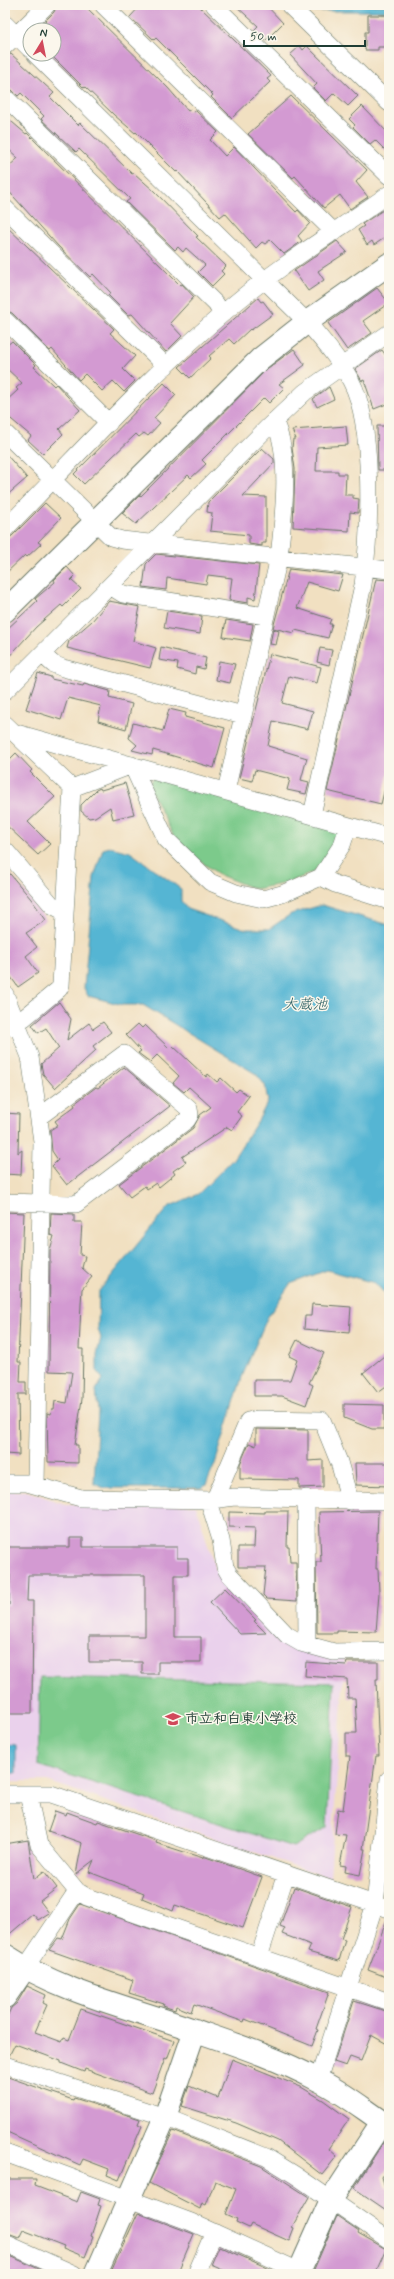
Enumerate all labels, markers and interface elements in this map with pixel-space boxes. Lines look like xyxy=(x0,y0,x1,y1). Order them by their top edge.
north arrow xyxy=(22,22,62,62)
scale bar xyxy=(244,22,365,48)
text: N xyxy=(39,26,48,41)
text: 50 m xyxy=(250,29,277,45)
water label: 大蔵池 xyxy=(282,995,328,1015)
school or university icon: 市立和白東小学校 xyxy=(164,1710,182,1728)
place label: 市立和白東小学校 xyxy=(185,1710,297,1728)

